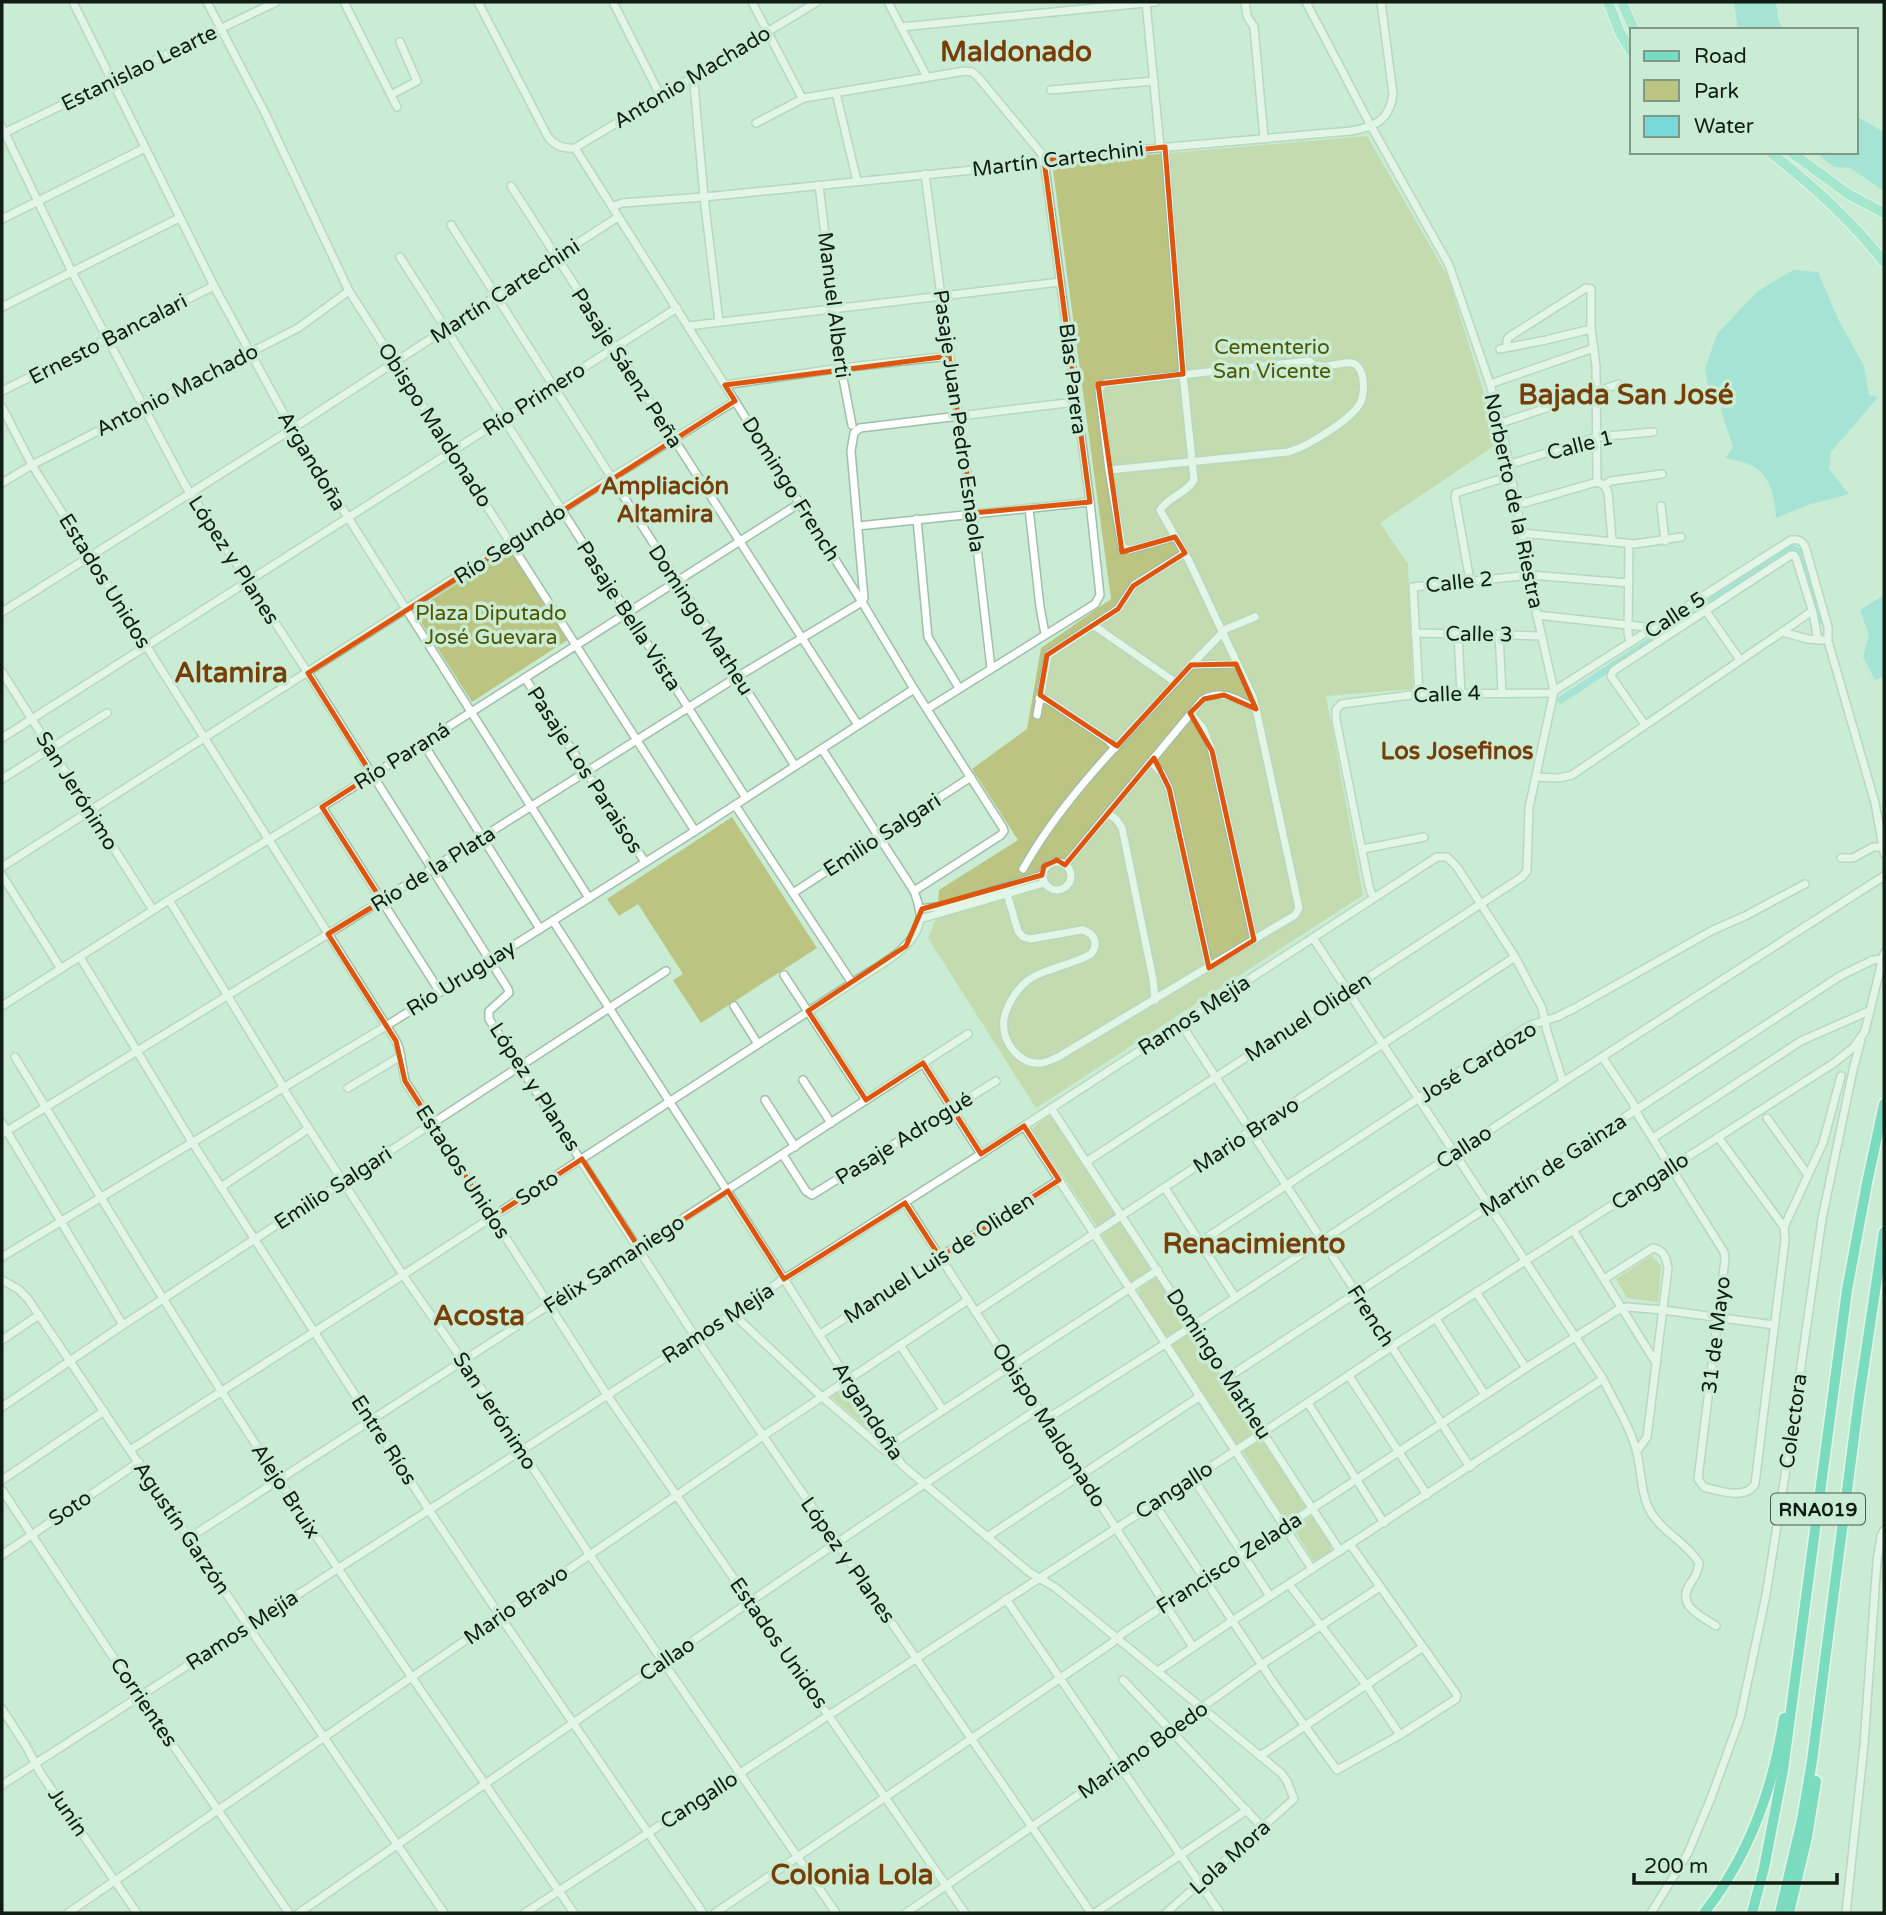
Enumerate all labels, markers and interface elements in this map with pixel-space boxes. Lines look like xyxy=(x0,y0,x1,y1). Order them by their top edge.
street label: Estanislao Learte xyxy=(57,20,221,117)
street label: Antonio Machado xyxy=(609,21,775,134)
legend xyxy=(1630,28,1858,154)
district label: Maldonado xyxy=(940,35,1092,69)
text: Road xyxy=(1694,44,1747,69)
text: Park xyxy=(1694,79,1739,104)
text: Water xyxy=(1694,114,1754,139)
street label: Martín Cartechini xyxy=(971,137,1145,182)
street label: Manuel Alberti xyxy=(812,230,855,380)
street label: Martín Cartechini xyxy=(426,234,585,349)
street label: Pasaje Sáenz Peña xyxy=(566,284,688,453)
street label: Pasaje Juan Pedro Esnaola xyxy=(928,288,989,554)
street label: Ernesto Bancalari xyxy=(25,289,192,390)
street label: Blas Parera xyxy=(1053,322,1092,436)
park label: Cementerio San Vicente xyxy=(1213,335,1331,384)
street label: Obispo Maldonado xyxy=(372,338,497,512)
street label: Antonio Machado xyxy=(92,339,263,442)
street label: Río Primero xyxy=(478,357,590,442)
district label: Bajada San José xyxy=(1518,378,1734,412)
street label: Norberto de la Riestra xyxy=(1478,391,1549,611)
street label: Argandoña xyxy=(272,407,351,516)
street label: Domingo French xyxy=(736,412,845,566)
street label: Calle 1 xyxy=(1544,425,1616,466)
district label: Ampliación Altamira xyxy=(601,472,729,529)
street label: López y Planes xyxy=(183,491,284,629)
street label: Río Segundo xyxy=(450,499,571,590)
street label: Estados Unidos xyxy=(53,509,156,653)
street label: Pasaje Bella Vista xyxy=(571,537,686,696)
street label: Domingo Matheu xyxy=(643,540,759,700)
street label: Calle 2 xyxy=(1424,567,1494,598)
street label: Calle 5 xyxy=(1640,587,1710,644)
park label: Plaza Diputado José Guevara xyxy=(415,601,567,650)
street label: Calle 3 xyxy=(1445,621,1513,648)
district label: Altamira xyxy=(174,656,288,690)
street label: Calle 4 xyxy=(1413,681,1481,708)
street label: Pasaje Los Paraisos xyxy=(521,682,648,858)
street label: Río Paraná xyxy=(350,717,455,796)
street label: San Jerónimo xyxy=(30,727,123,855)
district label: Los Josefinos xyxy=(1380,737,1534,766)
street label: Emilio Salgari xyxy=(819,788,946,883)
street label: Río de la Plata xyxy=(366,821,500,918)
street label: Río Uruguay xyxy=(402,935,520,1022)
street label: Manuel Oliden xyxy=(1240,967,1376,1067)
street label: Ramos Mejía xyxy=(1134,970,1255,1061)
street label: José Cardozo xyxy=(1415,1016,1541,1108)
street label: López y Planes xyxy=(484,1018,585,1156)
street label: Pasaje Adrogué xyxy=(831,1086,978,1191)
street label: Mario Bravo xyxy=(1189,1092,1304,1179)
street label: Estados Unidos xyxy=(410,1101,515,1244)
street label: Martín de Gainza xyxy=(1475,1109,1631,1222)
street label: Callao xyxy=(1432,1120,1497,1175)
street label: Emilio Salgari xyxy=(270,1141,397,1236)
street label: Cangallo xyxy=(1607,1147,1694,1216)
street label: Soto xyxy=(511,1165,563,1212)
street label: Manuel Luis de Oliden xyxy=(840,1188,1039,1329)
street label: Félix Samaniego xyxy=(539,1210,689,1319)
district label: Renacimiento xyxy=(1162,1227,1346,1261)
street label: 31 de Mayo xyxy=(1697,1275,1736,1395)
street label: Ramos Mejía xyxy=(658,1278,779,1369)
street label: French xyxy=(1341,1281,1400,1352)
street label: Domingo Matheu xyxy=(1161,1284,1277,1444)
district label: Acosta xyxy=(433,1299,525,1333)
street label: Obispo Maldonado xyxy=(986,1338,1111,1512)
street label: San Jerónimo xyxy=(447,1348,542,1475)
street label: Argandoña xyxy=(827,1358,908,1465)
street label: Colectora xyxy=(1774,1372,1813,1470)
street label: Entre Ríos xyxy=(345,1391,422,1490)
street label: Alejo Bruix xyxy=(246,1439,325,1543)
street label: Cangallo xyxy=(1131,1456,1218,1525)
street label: Agustín Garzón xyxy=(128,1457,235,1599)
street label: Soto xyxy=(44,1485,96,1532)
street label: López y Planes xyxy=(795,1492,900,1628)
road number: RNA019 xyxy=(1771,1494,1865,1525)
street label: Francisco Zelada xyxy=(1152,1507,1307,1620)
street label: Mario Bravo xyxy=(459,1560,573,1650)
street label: Estados Unidos xyxy=(724,1573,833,1714)
street label: Ramos Mejía xyxy=(182,1585,303,1676)
street label: Callao xyxy=(635,1632,700,1687)
street label: Corrientes xyxy=(105,1653,183,1752)
street label: Mariano Boedo xyxy=(1073,1696,1213,1805)
street label: Cangallo xyxy=(656,1766,743,1835)
street label: Junín xyxy=(42,1783,93,1841)
street label: Lola Mora xyxy=(1185,1815,1276,1900)
scale bar xyxy=(1634,1842,1837,1886)
text: 200 m xyxy=(1644,1854,1708,1879)
district label: Colonia Lola xyxy=(771,1858,933,1892)

